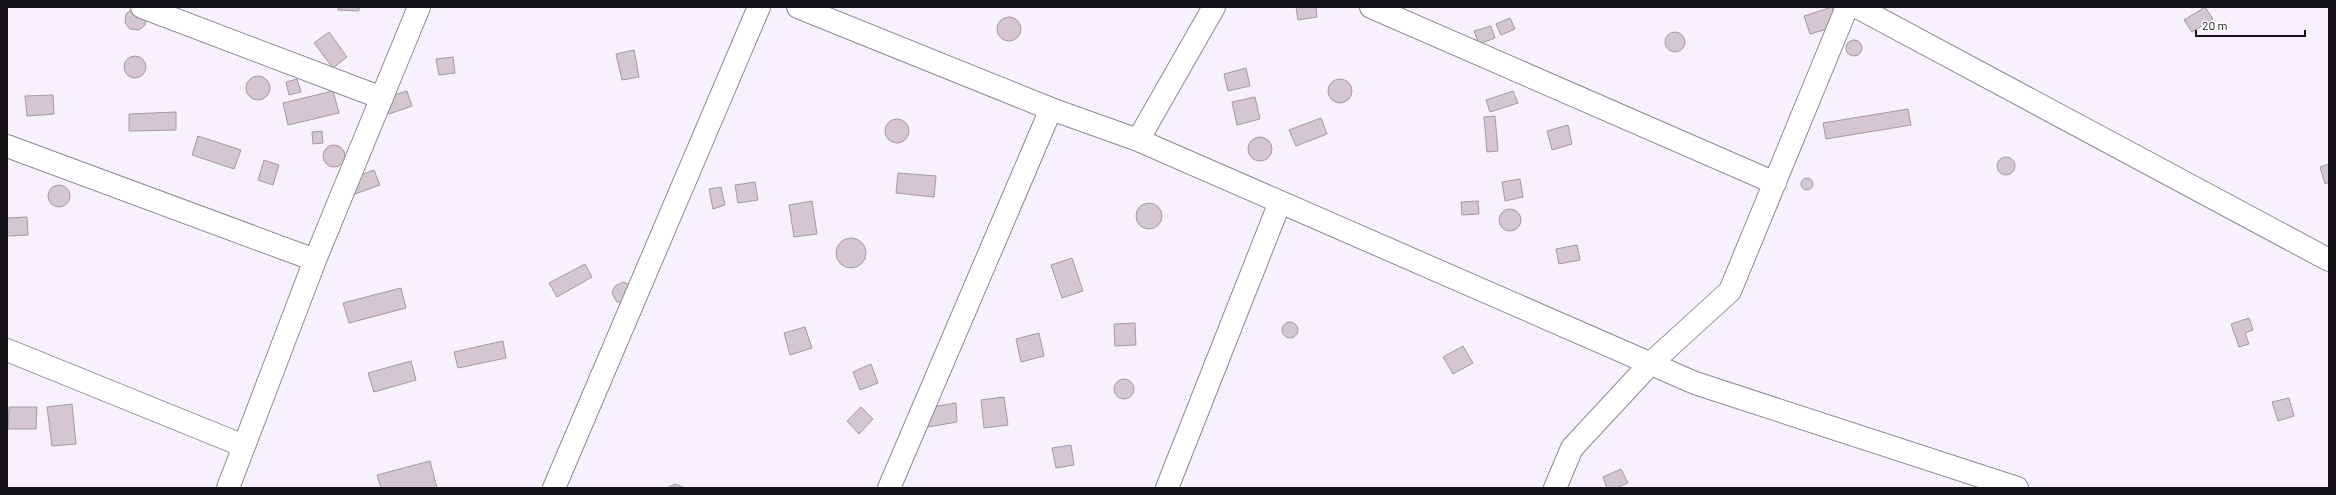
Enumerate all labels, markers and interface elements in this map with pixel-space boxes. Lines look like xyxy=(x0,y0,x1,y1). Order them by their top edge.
scale bar xyxy=(2196,12,2305,38)
text: 20 m xyxy=(2202,18,2228,32)

